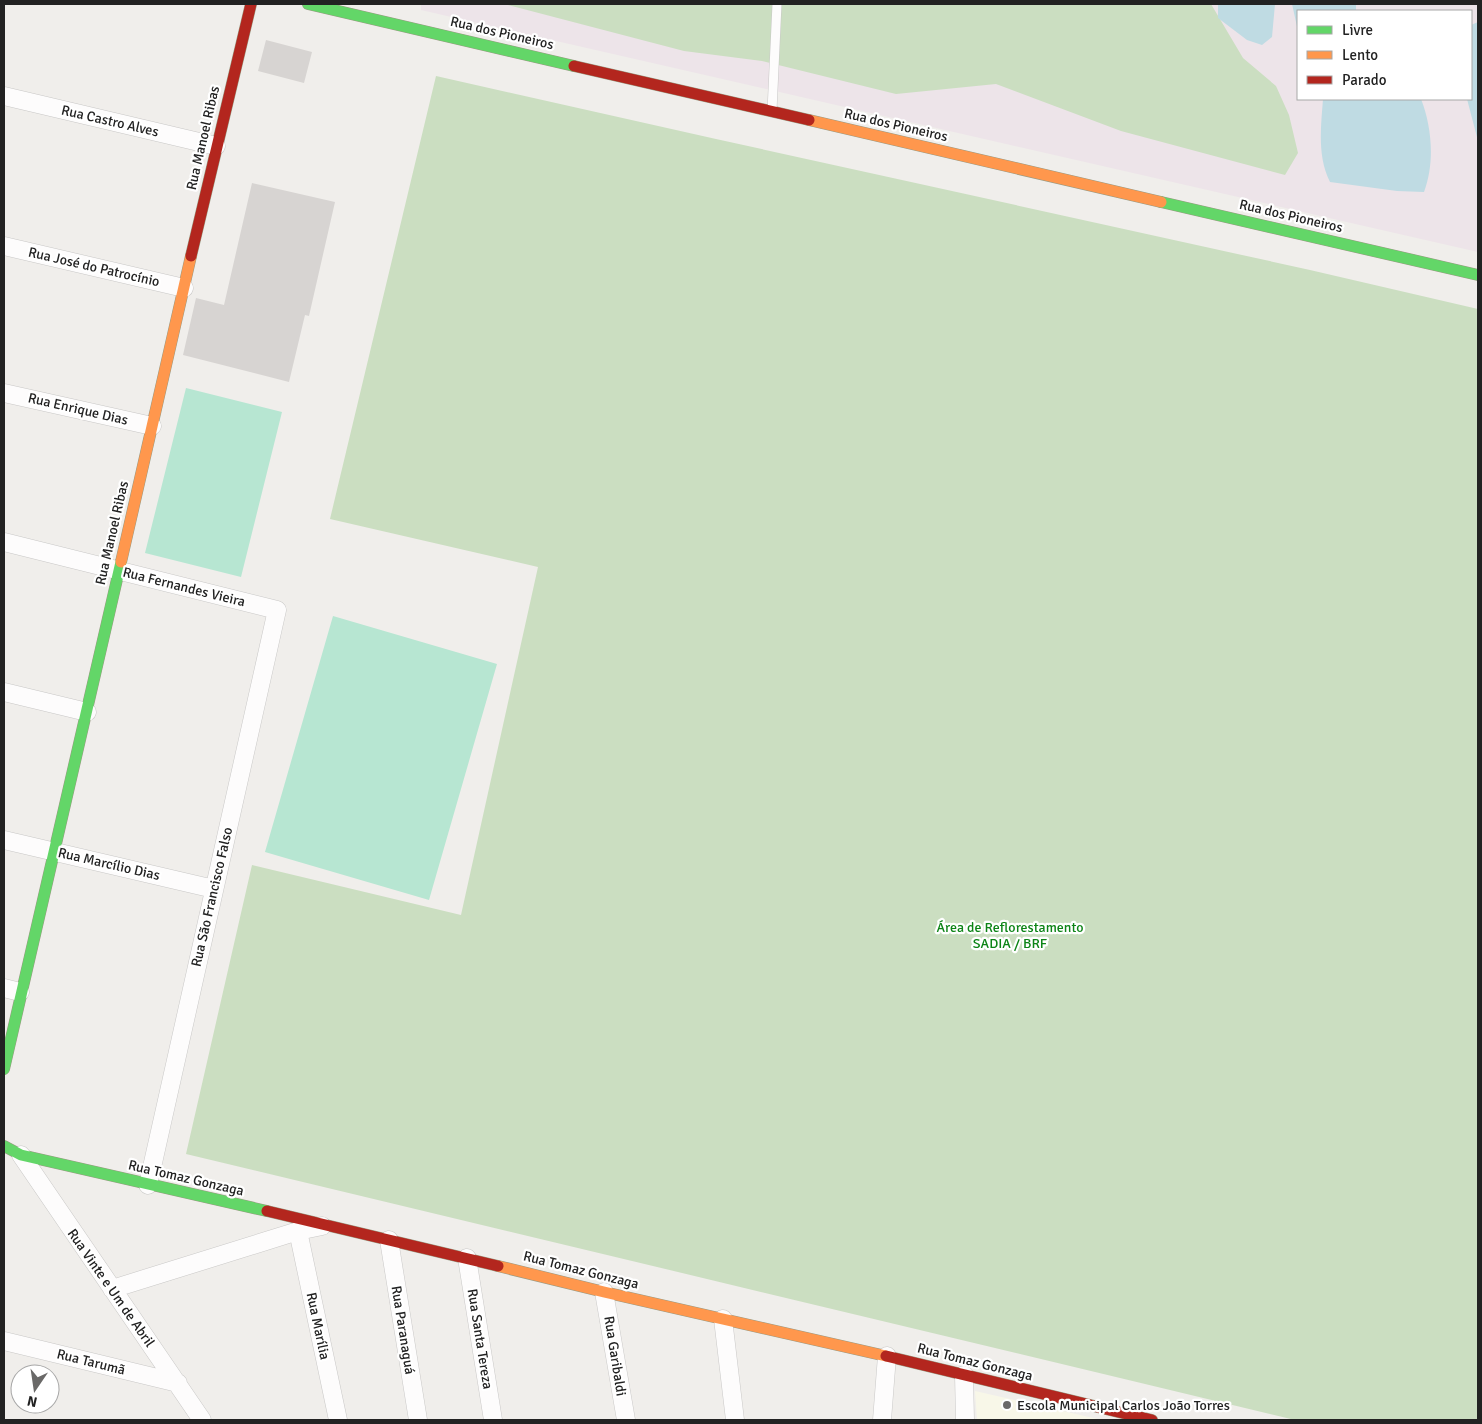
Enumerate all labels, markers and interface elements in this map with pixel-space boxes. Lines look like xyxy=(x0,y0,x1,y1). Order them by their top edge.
legend xyxy=(1297,10,1472,100)
street label: Rua dos Pioneiros xyxy=(449,13,555,53)
text: Livre xyxy=(1342,21,1373,39)
text: Lento xyxy=(1342,46,1378,64)
text: Parado xyxy=(1342,71,1387,89)
street label: Rua Manoel Ribas xyxy=(183,84,223,192)
street label: Rua Castro Alves xyxy=(60,102,160,140)
street label: Rua dos Pioneiros xyxy=(843,105,949,145)
street label: Rua dos Pioneiros xyxy=(1238,196,1344,236)
street label: Rua José do Patrocínio xyxy=(27,244,161,290)
street label: Rua Enrique Dias xyxy=(26,389,130,429)
street label: Rua Manoel Ribas xyxy=(92,479,132,587)
street label: Rua Fernandes Vieira xyxy=(121,564,247,610)
street label: Rua São Francisco Falso xyxy=(188,825,236,969)
street label: Rua Marcílio Dias xyxy=(56,844,162,884)
park label: Área de Reflorestamento SADIA / BRF xyxy=(936,919,1084,952)
street label: Rua Tomaz Gonzaga xyxy=(126,1156,246,1200)
street label: Rua Vinte e Um de Abril xyxy=(64,1225,158,1351)
street label: Rua Tomaz Gonzaga xyxy=(522,1247,640,1293)
street label: Rua Paranaguá xyxy=(388,1284,418,1376)
street label: Rua Santa Tereza xyxy=(464,1288,496,1390)
street label: Rua Marília xyxy=(303,1291,333,1361)
street label: Rua Garibaldi xyxy=(600,1315,630,1397)
street label: Rua Tomaz Gonzaga xyxy=(916,1339,1034,1385)
street label: Rua Tarumã xyxy=(55,1345,127,1379)
north arrow xyxy=(10,1364,60,1414)
text: N xyxy=(26,1392,39,1411)
place label: Escola Municipal Carlos João Torres xyxy=(1017,1397,1230,1414)
marker: Escola Municipal Carlos João Torres xyxy=(1001,1399,1013,1411)

